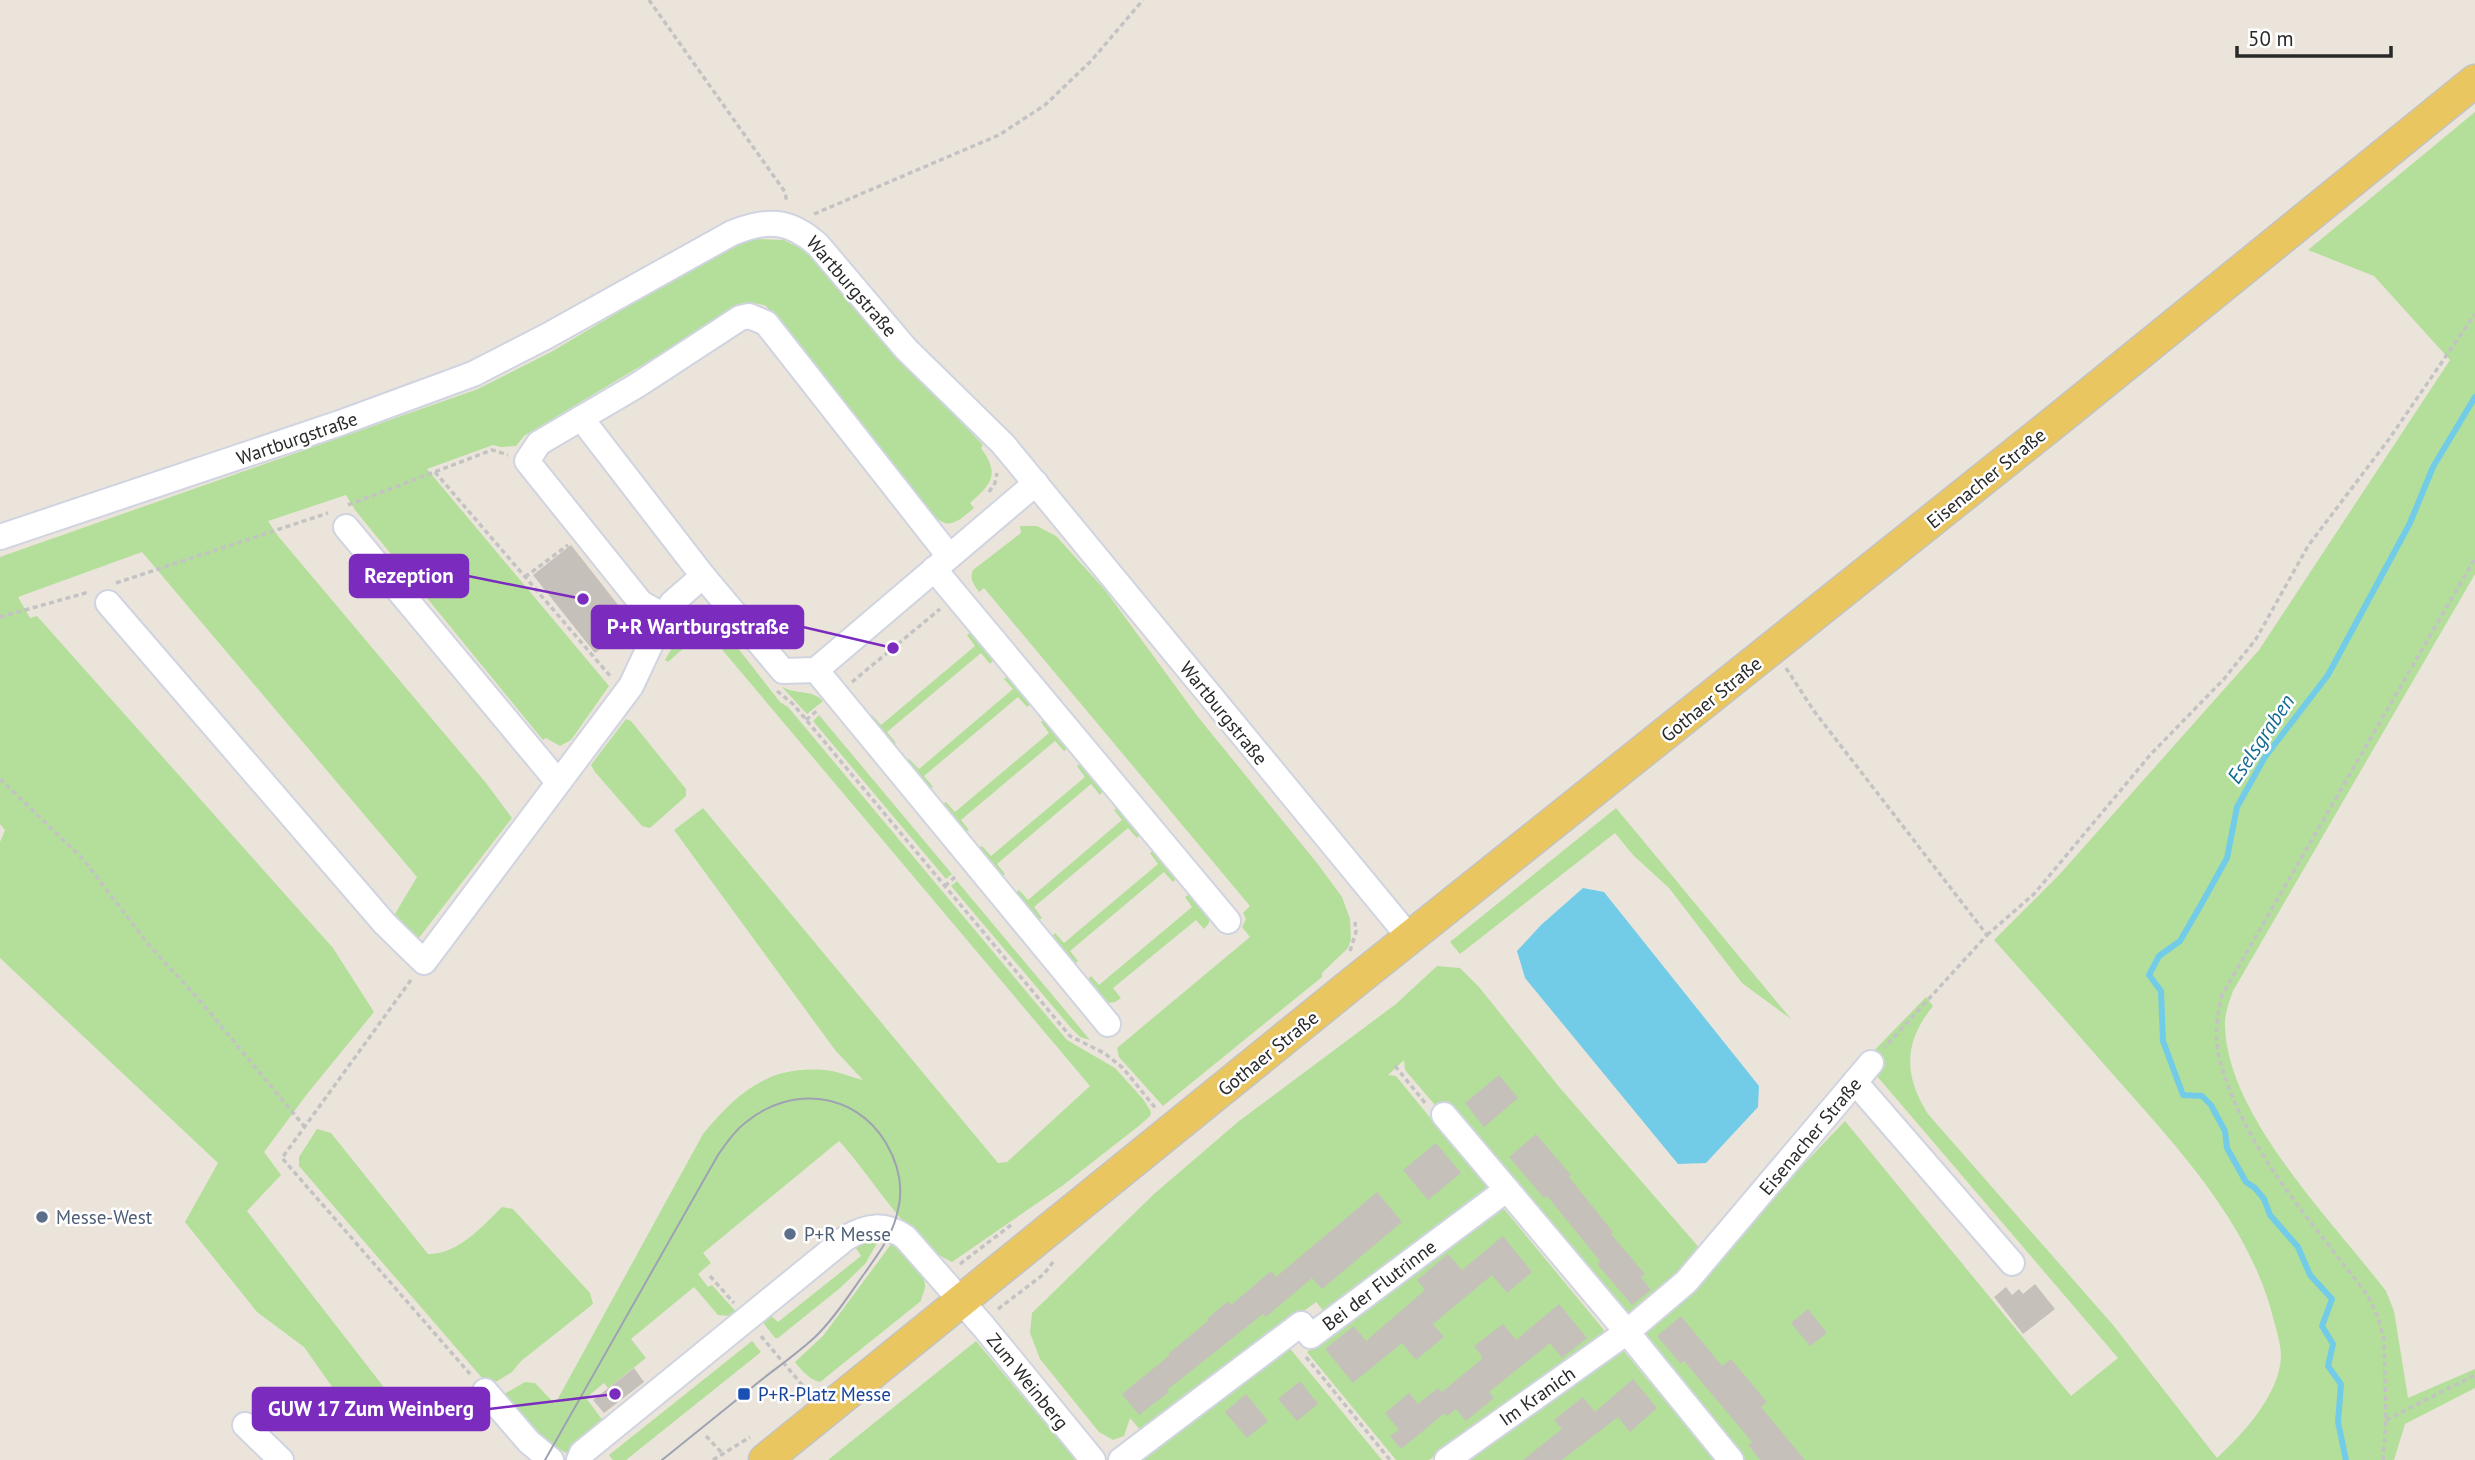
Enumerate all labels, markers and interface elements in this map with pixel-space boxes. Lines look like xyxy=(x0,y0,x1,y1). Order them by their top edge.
scale bar xyxy=(2237,14,2391,58)
text: 50 m xyxy=(2248,25,2294,52)
street label: Wartburgstraße xyxy=(802,230,902,342)
street label: Wartburgstraße xyxy=(233,406,361,470)
street label: Eisenacher Straße xyxy=(1922,423,2050,533)
callout: Rezeption xyxy=(350,555,468,597)
text: Rezeption xyxy=(364,562,454,589)
callout: P+R Wartburgstraße xyxy=(592,606,803,648)
text: P+R Wartburgstraße xyxy=(607,613,789,640)
street label: Gothaer Straße xyxy=(1656,651,1766,747)
street label: Wartburgstraße xyxy=(1175,656,1273,770)
water label: Eselsgraben xyxy=(2221,689,2300,789)
street label: Gothaer Straße xyxy=(1213,1005,1323,1101)
street label: Eisenacher Straße xyxy=(1754,1072,1866,1200)
place label: Messe-West xyxy=(56,1205,153,1229)
marker: Messe-West xyxy=(34,1209,50,1225)
place label: P+R Messe xyxy=(804,1222,891,1246)
marker: P+R Messe xyxy=(782,1226,798,1242)
street label: Bei der Flutrinne xyxy=(1317,1234,1441,1336)
street label: Zum Weinberg xyxy=(982,1328,1074,1434)
street label: Im Kranich xyxy=(1494,1361,1580,1431)
place label: P+R-Platz Messe xyxy=(758,1382,891,1406)
marker: P+R-Platz Messe xyxy=(736,1386,752,1402)
callout: GUW 17 Zum Weinberg xyxy=(253,1388,489,1430)
text: GUW 17 Zum Weinberg xyxy=(268,1395,474,1422)

